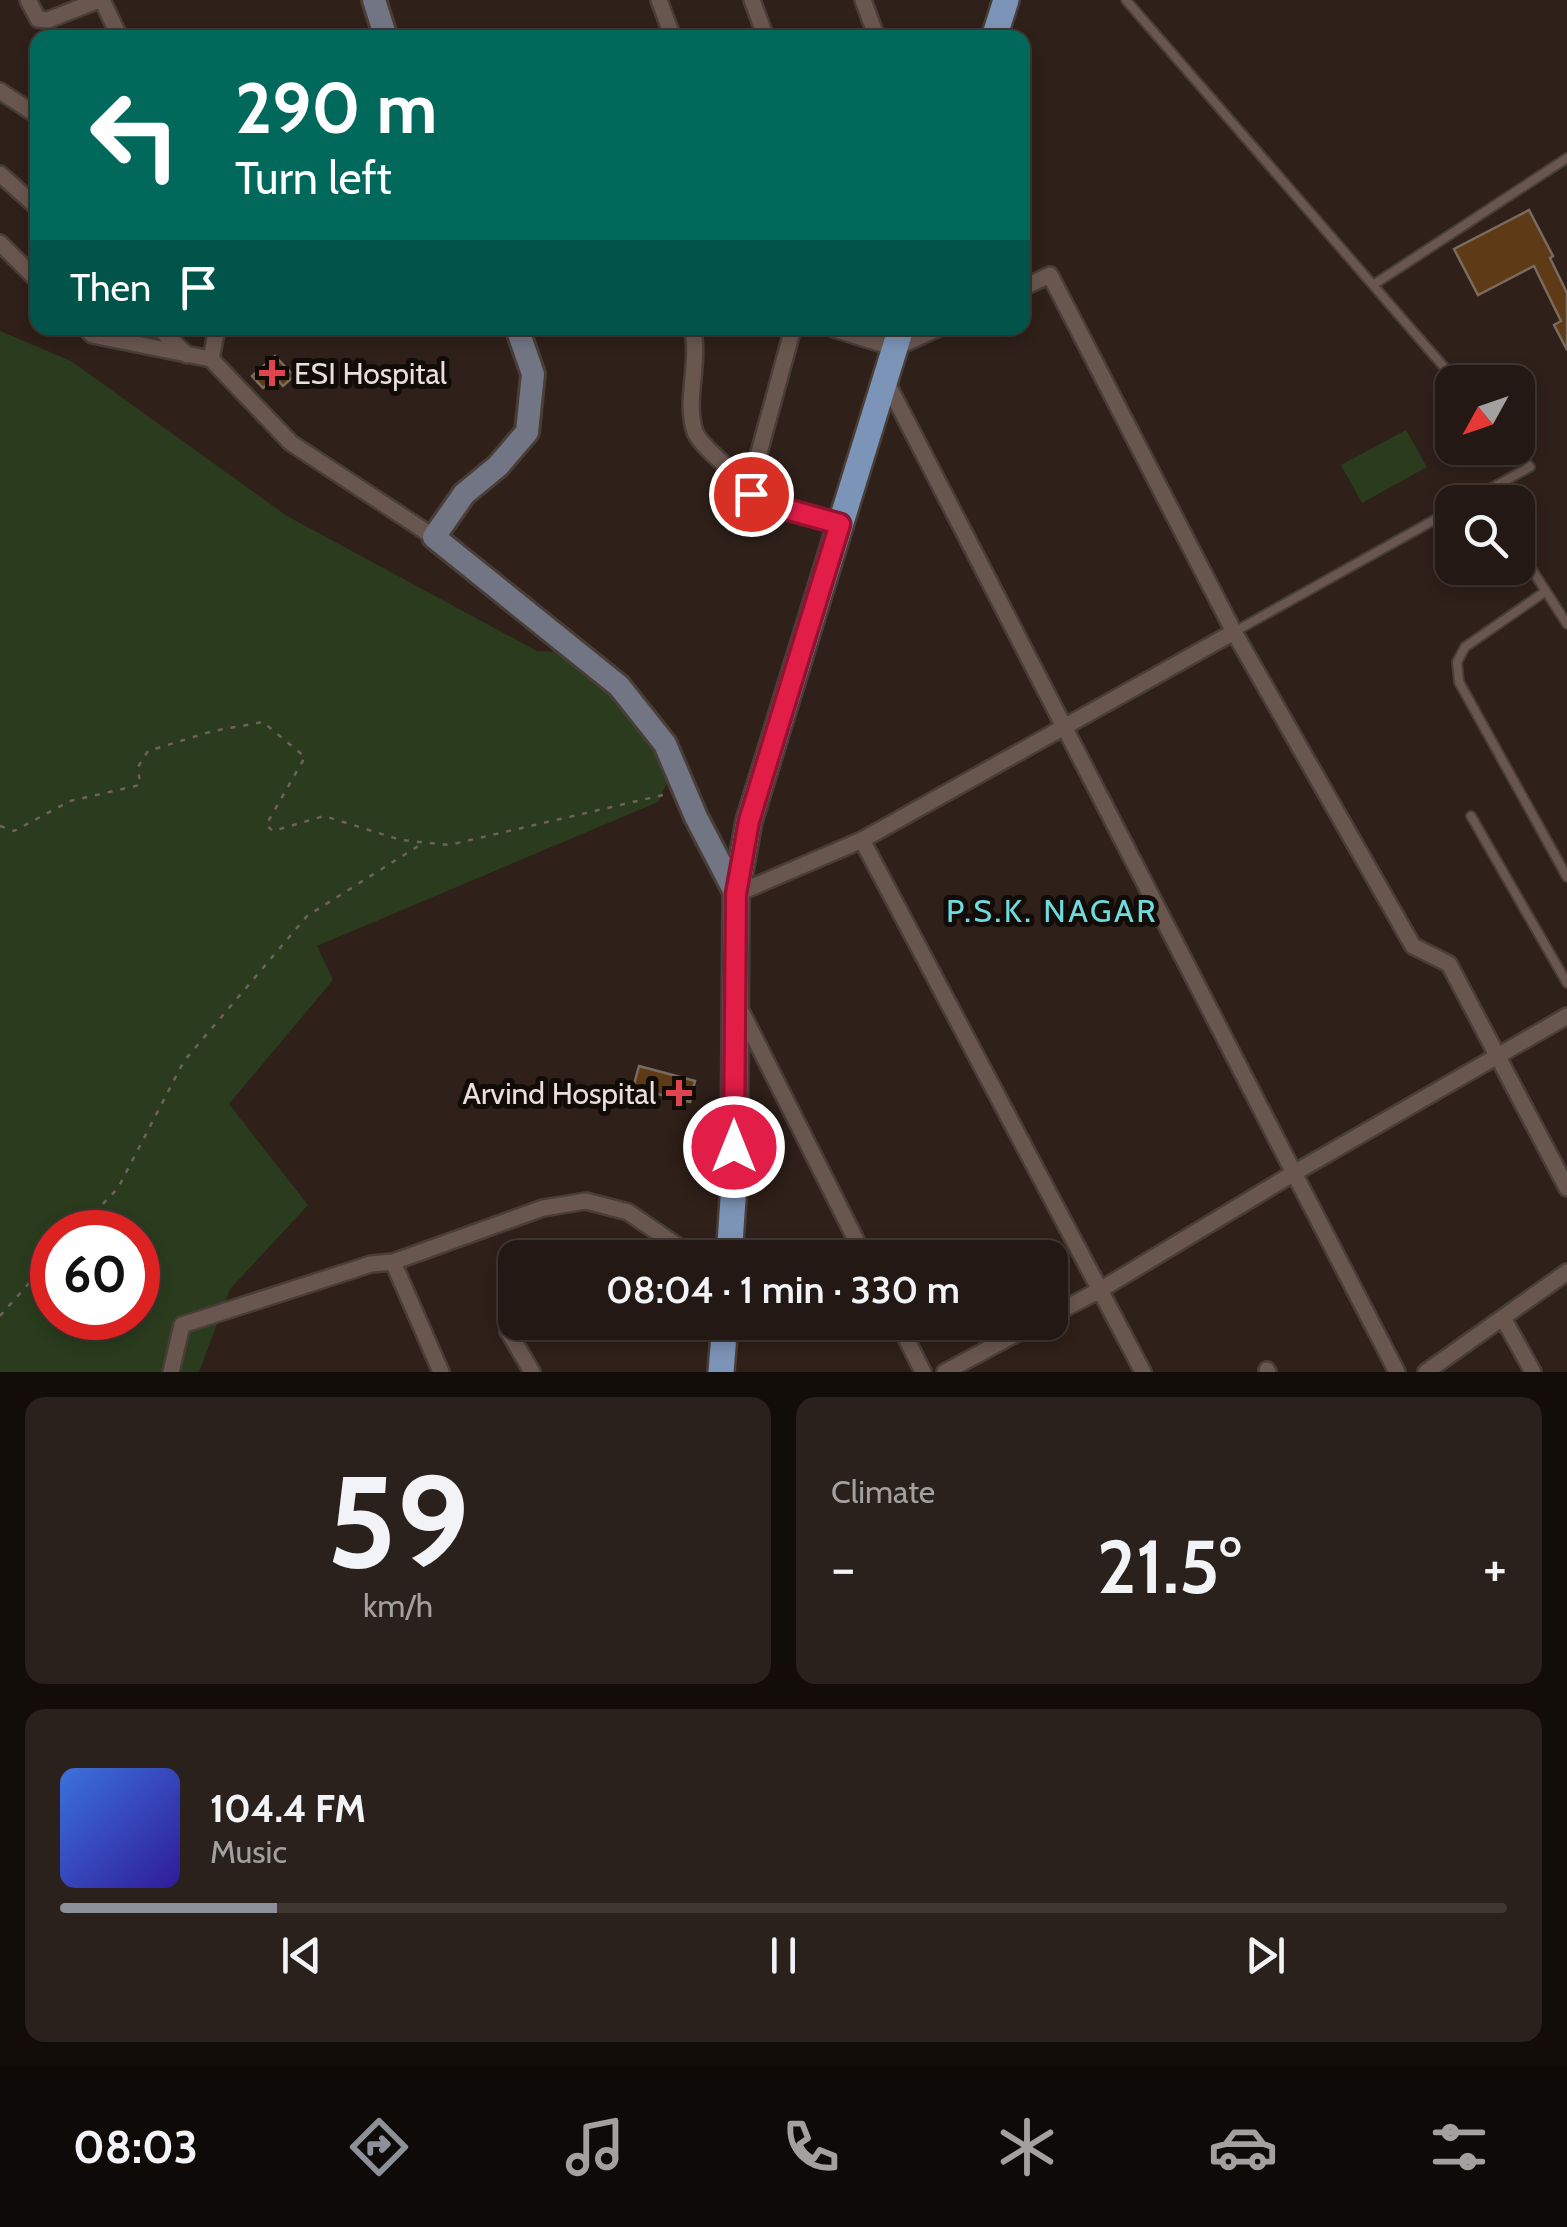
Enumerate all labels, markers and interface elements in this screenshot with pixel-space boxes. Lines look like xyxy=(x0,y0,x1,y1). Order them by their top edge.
text: 290 m xyxy=(235,65,437,151)
icon: left xyxy=(70,70,200,200)
text: Turn left xyxy=(235,151,392,205)
icon: arrive xyxy=(171,260,226,315)
text: Then xyxy=(70,264,151,311)
place label: ESI Hospital xyxy=(294,355,447,392)
marker: ESI Hospital xyxy=(259,360,285,386)
north arrow xyxy=(1435,365,1535,465)
map controls xyxy=(1435,365,1535,585)
pin xyxy=(709,452,794,537)
icon: arrive xyxy=(724,467,779,522)
button: search xyxy=(1435,485,1535,585)
district label: P.S.K. NAGAR xyxy=(946,891,1158,930)
place label: Arvind Hospital xyxy=(462,1075,656,1112)
marker: Arvind Hospital xyxy=(666,1080,692,1106)
position arrow xyxy=(682,1095,786,1199)
speed limit sign: 60 xyxy=(30,1210,160,1340)
text: 08:04 · 1 min · 330 m xyxy=(606,1266,960,1313)
text: 59 xyxy=(327,1442,469,1600)
text: Climate xyxy=(831,1472,935,1511)
text: 21.5° xyxy=(1097,1521,1241,1612)
text: − xyxy=(831,1534,855,1601)
text: + xyxy=(1483,1534,1507,1601)
text: km/h xyxy=(363,1586,433,1625)
text: 104.4 FM xyxy=(210,1785,366,1832)
text: Music xyxy=(210,1832,287,1871)
icon: previous xyxy=(274,1928,329,1983)
icon: pause xyxy=(756,1928,811,1983)
icon: next xyxy=(1238,1928,1293,1983)
icon: directions xyxy=(344,2112,414,2182)
icon: music xyxy=(560,2112,630,2182)
icon: phone xyxy=(776,2112,846,2182)
icon: climate xyxy=(992,2112,1062,2182)
icon: car xyxy=(1208,2112,1278,2182)
icon: filters xyxy=(1424,2112,1494,2182)
text: 08:03 xyxy=(73,2120,198,2174)

